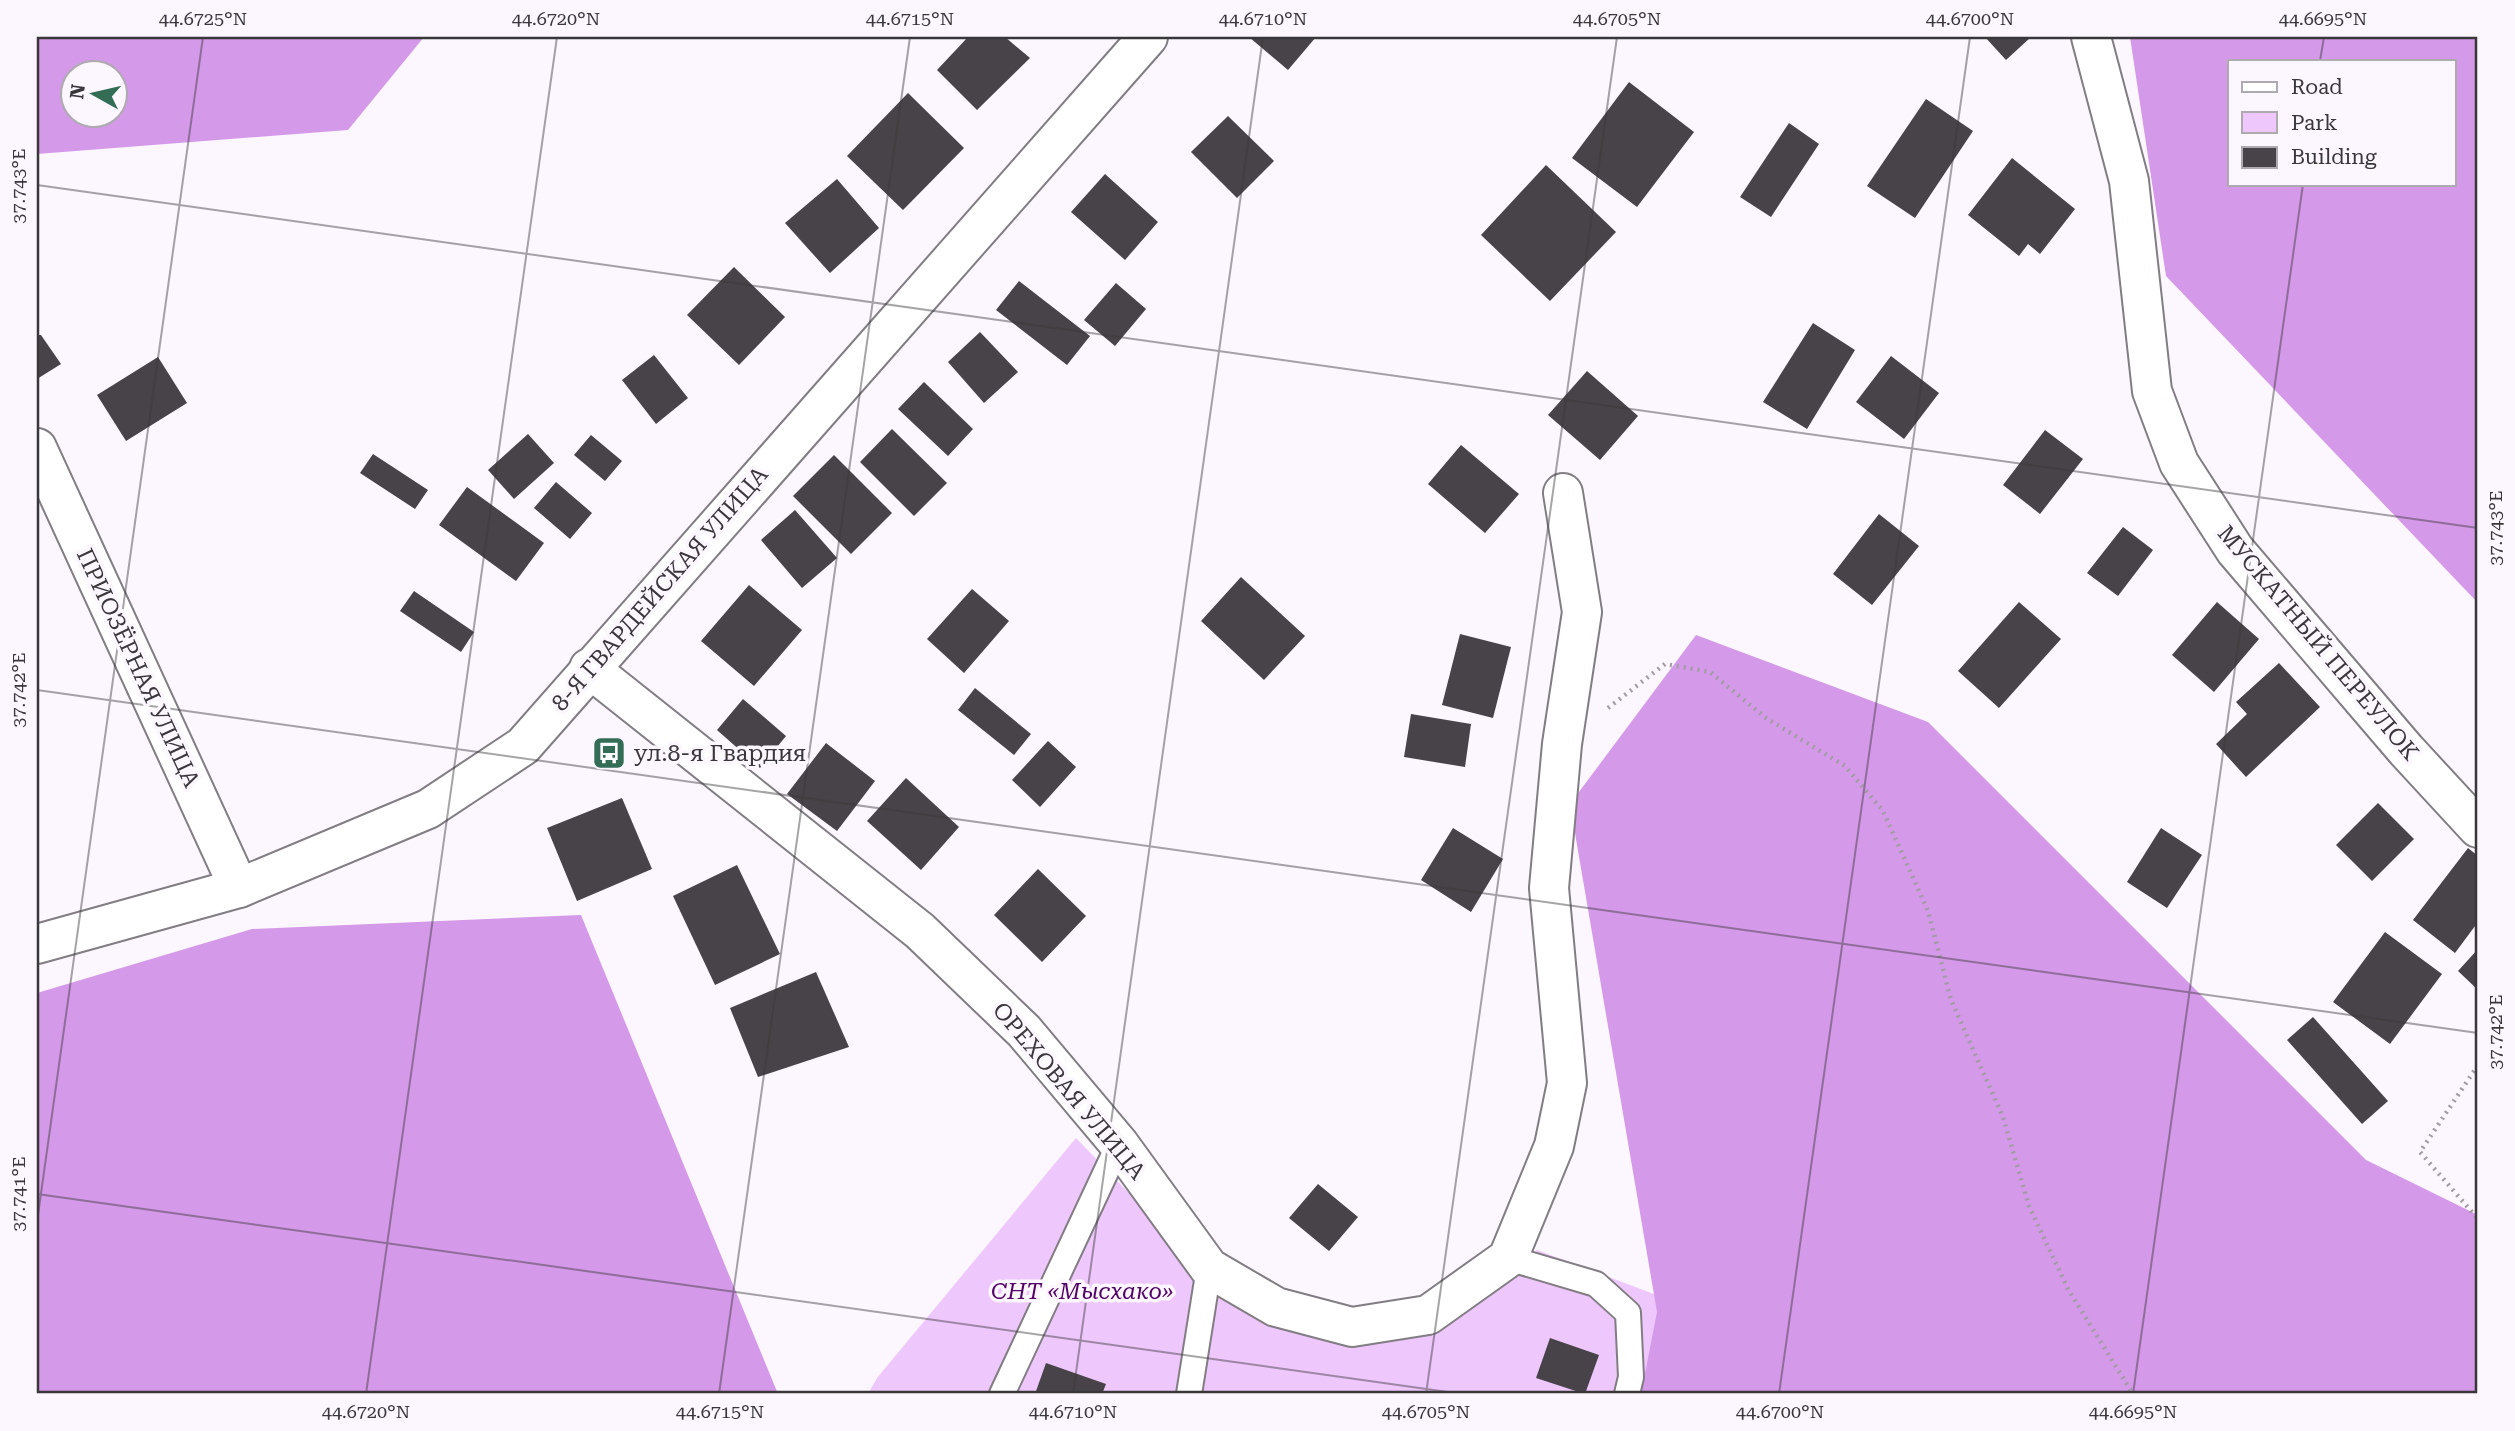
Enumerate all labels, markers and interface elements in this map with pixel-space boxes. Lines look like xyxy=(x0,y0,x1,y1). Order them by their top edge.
text: 44.6725°N xyxy=(159,8,247,29)
text: 44.6720°N xyxy=(512,8,600,29)
text: 44.6715°N xyxy=(866,8,954,29)
text: 44.6710°N xyxy=(1219,8,1307,29)
text: 44.6705°N xyxy=(1573,8,1661,29)
text: 44.6700°N xyxy=(1926,8,2014,29)
text: 44.6695°N xyxy=(2279,8,2367,29)
north arrow xyxy=(60,60,130,130)
legend xyxy=(2228,60,2456,186)
text: Road xyxy=(2291,75,2343,99)
text: N xyxy=(65,82,90,101)
text: Park xyxy=(2291,111,2337,135)
text: Building xyxy=(2291,145,2377,169)
text: 37.743°E xyxy=(8,148,29,224)
street label: 8-Я ГВАРДЕЙСКАЯ УЛИЦА xyxy=(546,461,774,717)
text: 37.743°E xyxy=(2485,490,2506,566)
street label: МУСКАТНЫЙ ПЕРЕУЛОК xyxy=(2212,520,2424,766)
street label: ПРИОЗЁРНАЯ УЛИЦА xyxy=(71,544,205,792)
text: 37.742°E xyxy=(8,652,29,728)
bus stop icon: ул.8-я Гвардия xyxy=(590,734,628,772)
place label: ул.8-я Гвардия xyxy=(634,740,806,767)
text: 37.742°E xyxy=(2485,994,2506,1070)
street label: ОРЕХОВАЯ УЛИЦА xyxy=(987,997,1151,1185)
text: 37.741°E xyxy=(8,1156,29,1232)
park label: СНТ «Мысхако» xyxy=(991,1278,1173,1305)
text: 44.6720°N xyxy=(322,1401,410,1422)
text: 44.6715°N xyxy=(676,1401,764,1422)
text: 44.6710°N xyxy=(1029,1401,1117,1422)
text: 44.6705°N xyxy=(1382,1401,1470,1422)
text: 44.6700°N xyxy=(1736,1401,1824,1422)
text: 44.6695°N xyxy=(2089,1401,2177,1422)

